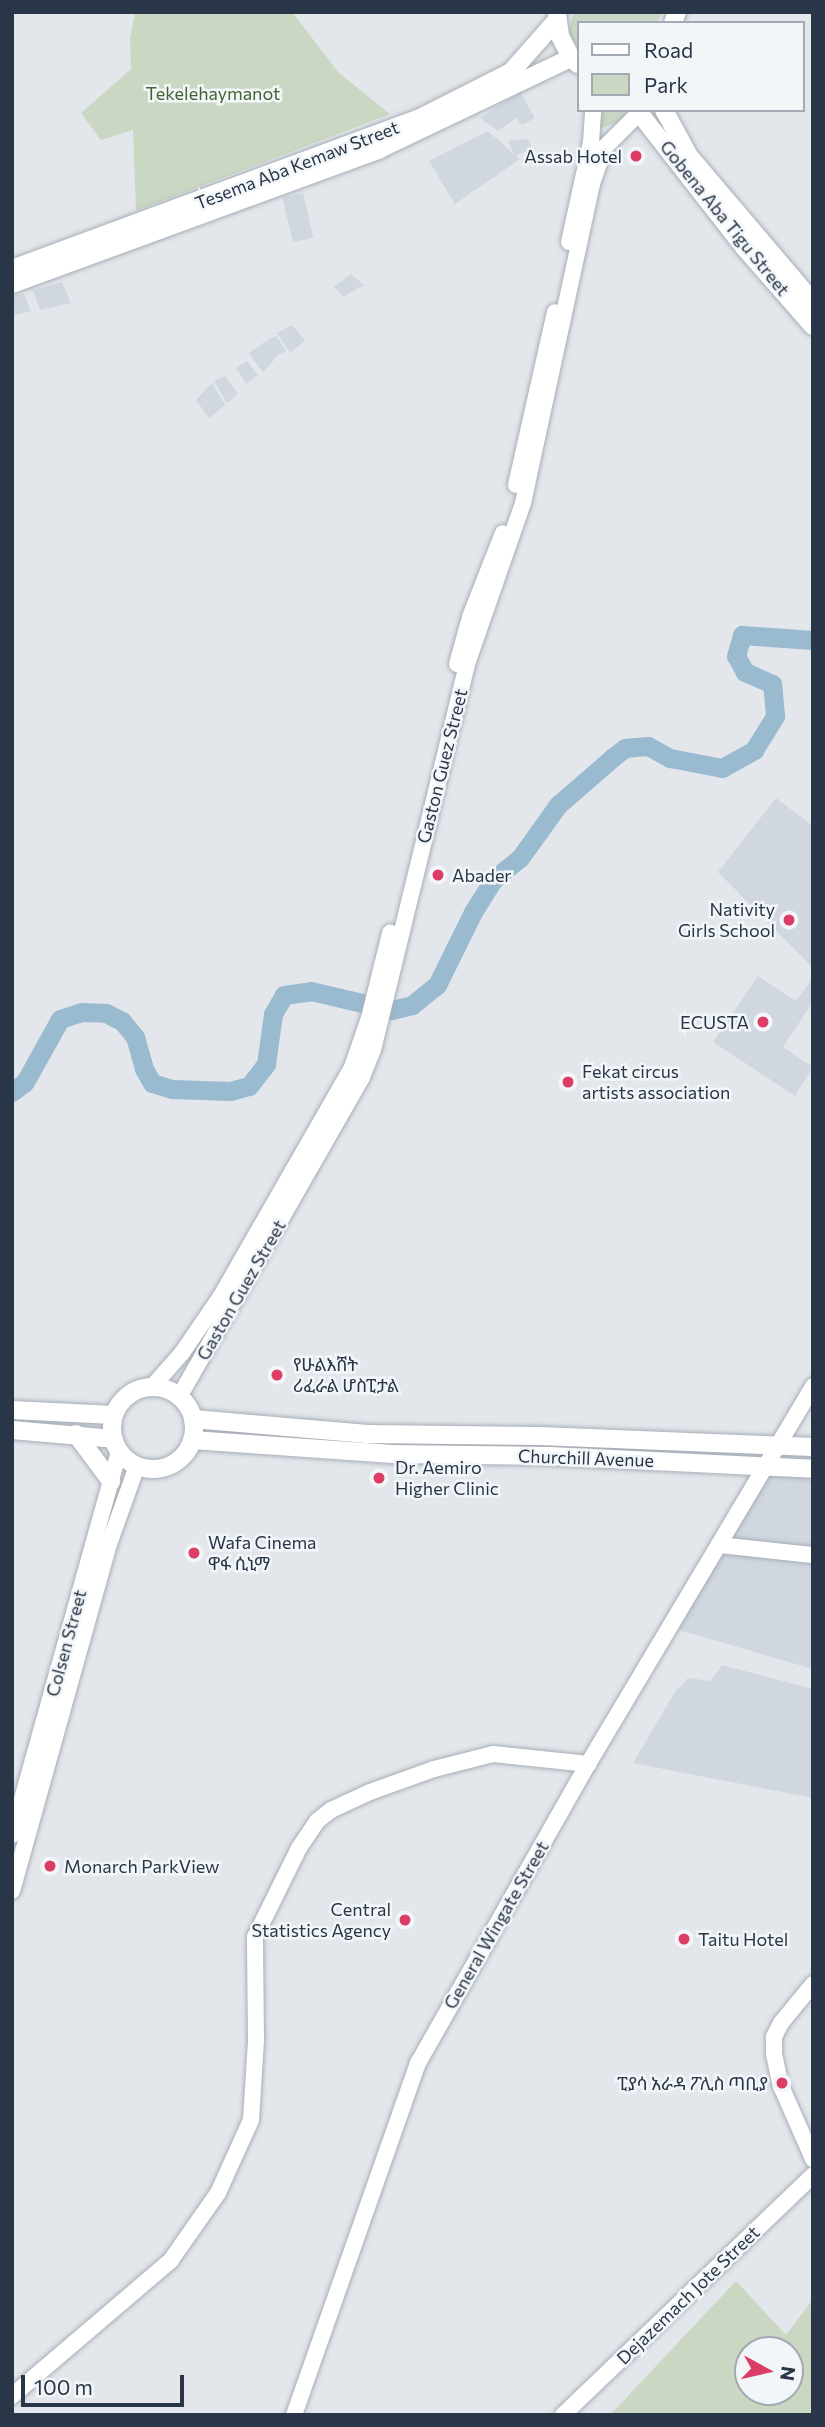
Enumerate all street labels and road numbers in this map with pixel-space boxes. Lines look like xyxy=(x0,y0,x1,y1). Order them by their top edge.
street label: Tesema Aba Kemaw Street xyxy=(192,116,402,214)
street label: Gobena Aba Tigu Street xyxy=(656,136,794,300)
street label: Gaston Guez Street xyxy=(412,686,472,846)
street label: Gaston Guez Street xyxy=(192,1216,290,1364)
street label: Churchill Avenue xyxy=(518,1445,654,1471)
street label: Colsen Street xyxy=(41,1587,91,1699)
street label: General Wingate Street xyxy=(439,1837,553,2013)
street label: Dejazemach Jote Street xyxy=(612,2221,764,2369)

